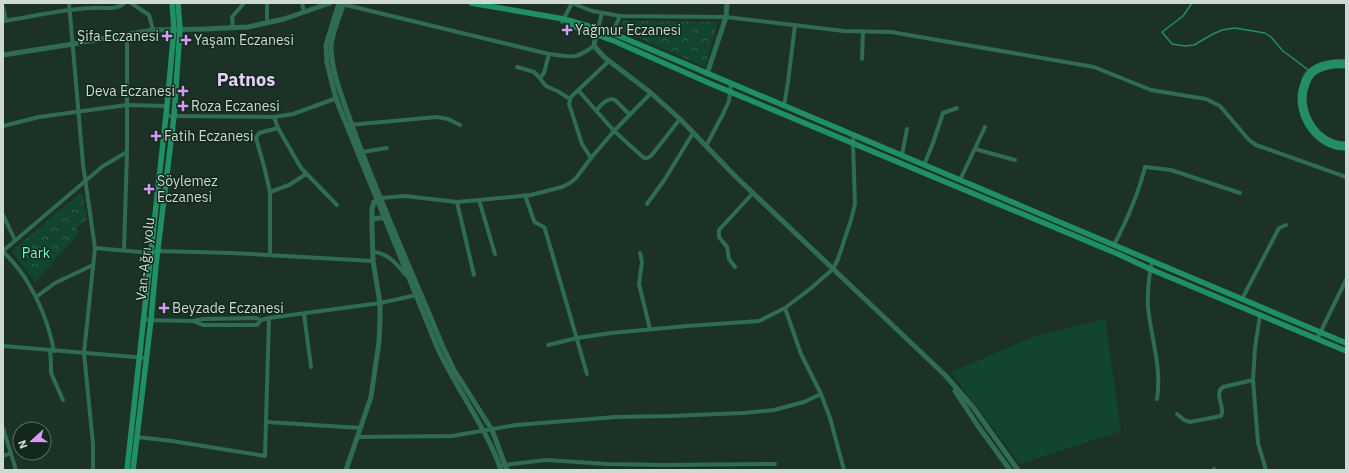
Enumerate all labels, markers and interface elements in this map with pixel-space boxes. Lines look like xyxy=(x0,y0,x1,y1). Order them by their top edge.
place label: Yağmur Eczanesi xyxy=(575,21,681,39)
marker: Yağmur Eczanesi xyxy=(562,25,572,35)
place label: Şifa Eczanesi xyxy=(77,27,159,45)
marker: Şifa Eczanesi xyxy=(162,31,172,41)
place label: Yaşam Eczanesi xyxy=(194,31,294,49)
marker: Yaşam Eczanesi xyxy=(181,35,191,45)
district label: Patnos xyxy=(217,68,275,91)
place label: Deva Eczanesi xyxy=(85,82,175,100)
marker: Deva Eczanesi xyxy=(178,86,188,96)
place label: Roza Eczanesi xyxy=(191,97,280,115)
marker: Roza Eczanesi xyxy=(178,101,188,111)
place label: Fatih Eczanesi xyxy=(164,127,253,145)
marker: Fatih Eczanesi xyxy=(151,131,161,141)
place label: Söylemez Eczanesi xyxy=(157,172,218,206)
marker: Söylemez Eczanesi xyxy=(144,184,154,194)
street label: Van-Ağrı yolu xyxy=(132,216,158,302)
park label: Park xyxy=(22,244,51,262)
place label: Beyzade Eczanesi xyxy=(172,299,284,317)
marker: Beyzade Eczanesi xyxy=(159,303,169,313)
north arrow xyxy=(12,421,52,461)
text: N xyxy=(15,438,31,451)

